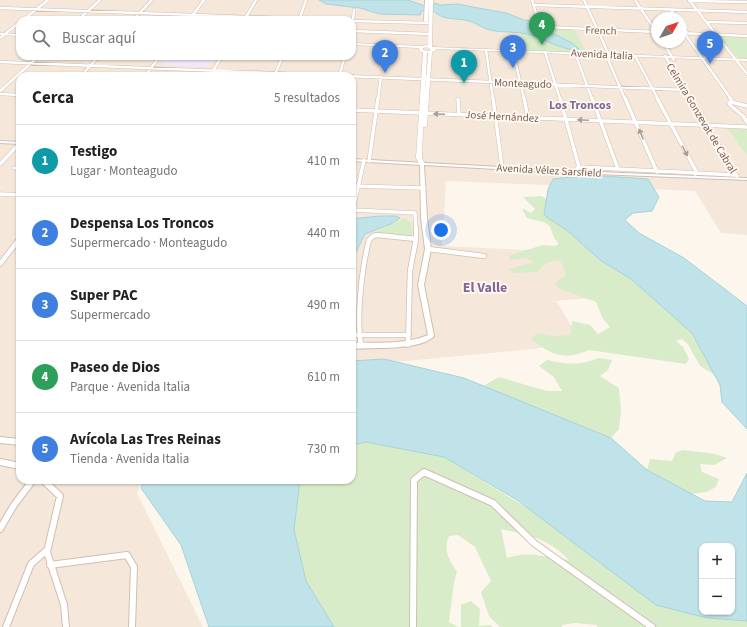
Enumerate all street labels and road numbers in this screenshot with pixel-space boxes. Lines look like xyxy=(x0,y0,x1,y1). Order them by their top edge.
street label: French xyxy=(585,22,617,39)
street label: Avenida Italia xyxy=(571,45,633,64)
street label: Celmira Gonzevat de Cabral xyxy=(663,60,741,176)
street label: Monteagudo xyxy=(494,75,552,92)
street label: José Hernández xyxy=(465,107,540,126)
street label: Avenida Vélez Sarsfield xyxy=(496,160,602,181)

